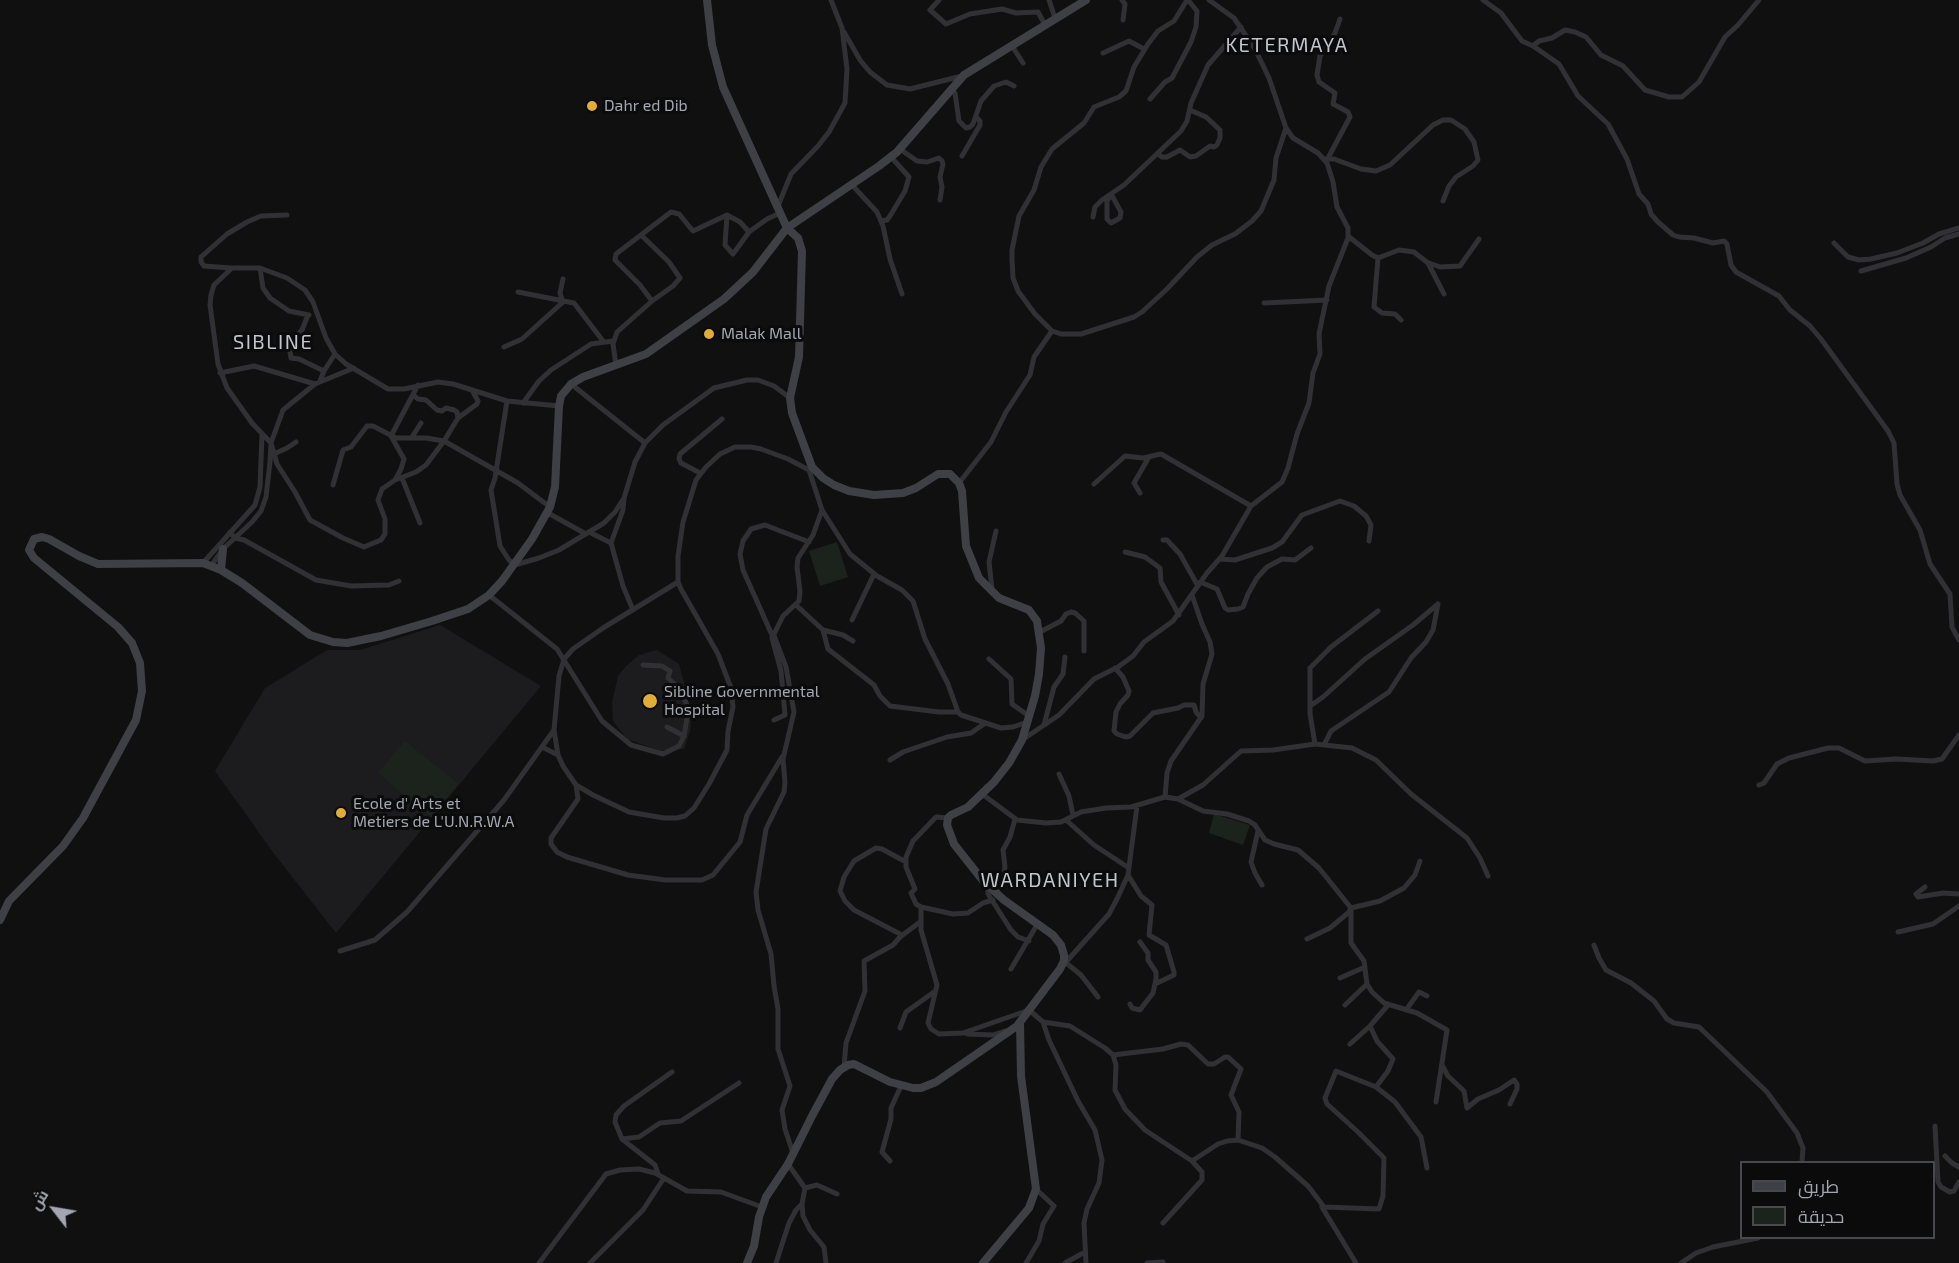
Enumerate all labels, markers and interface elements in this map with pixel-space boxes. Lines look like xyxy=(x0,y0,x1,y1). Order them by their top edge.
district label: KETERMAYA xyxy=(1225,33,1349,57)
place label: Dahr ed Dib xyxy=(604,96,688,116)
marker: Dahr ed Dib xyxy=(585,99,599,113)
place label: Malak Mall xyxy=(721,324,801,344)
marker: Malak Mall xyxy=(702,327,716,341)
district label: SIBLINE xyxy=(233,330,313,354)
place label: Sibline Governmental Hospital xyxy=(664,682,820,720)
marker: Sibline Governmental Hospital xyxy=(641,692,659,710)
place label: Ecole d' Arts et Metiers de L'U.N.R.W.A xyxy=(353,794,515,832)
marker: Ecole d' Arts et Metiers de L'U.N.R.W.A xyxy=(334,806,348,820)
district label: WARDANIYEH xyxy=(980,868,1120,892)
legend xyxy=(1740,1161,1935,1239)
text: طريق xyxy=(1798,1175,1839,1197)
north arrow xyxy=(24,1179,84,1239)
text: ش xyxy=(25,1186,52,1213)
text: حديقة xyxy=(1798,1205,1844,1227)

